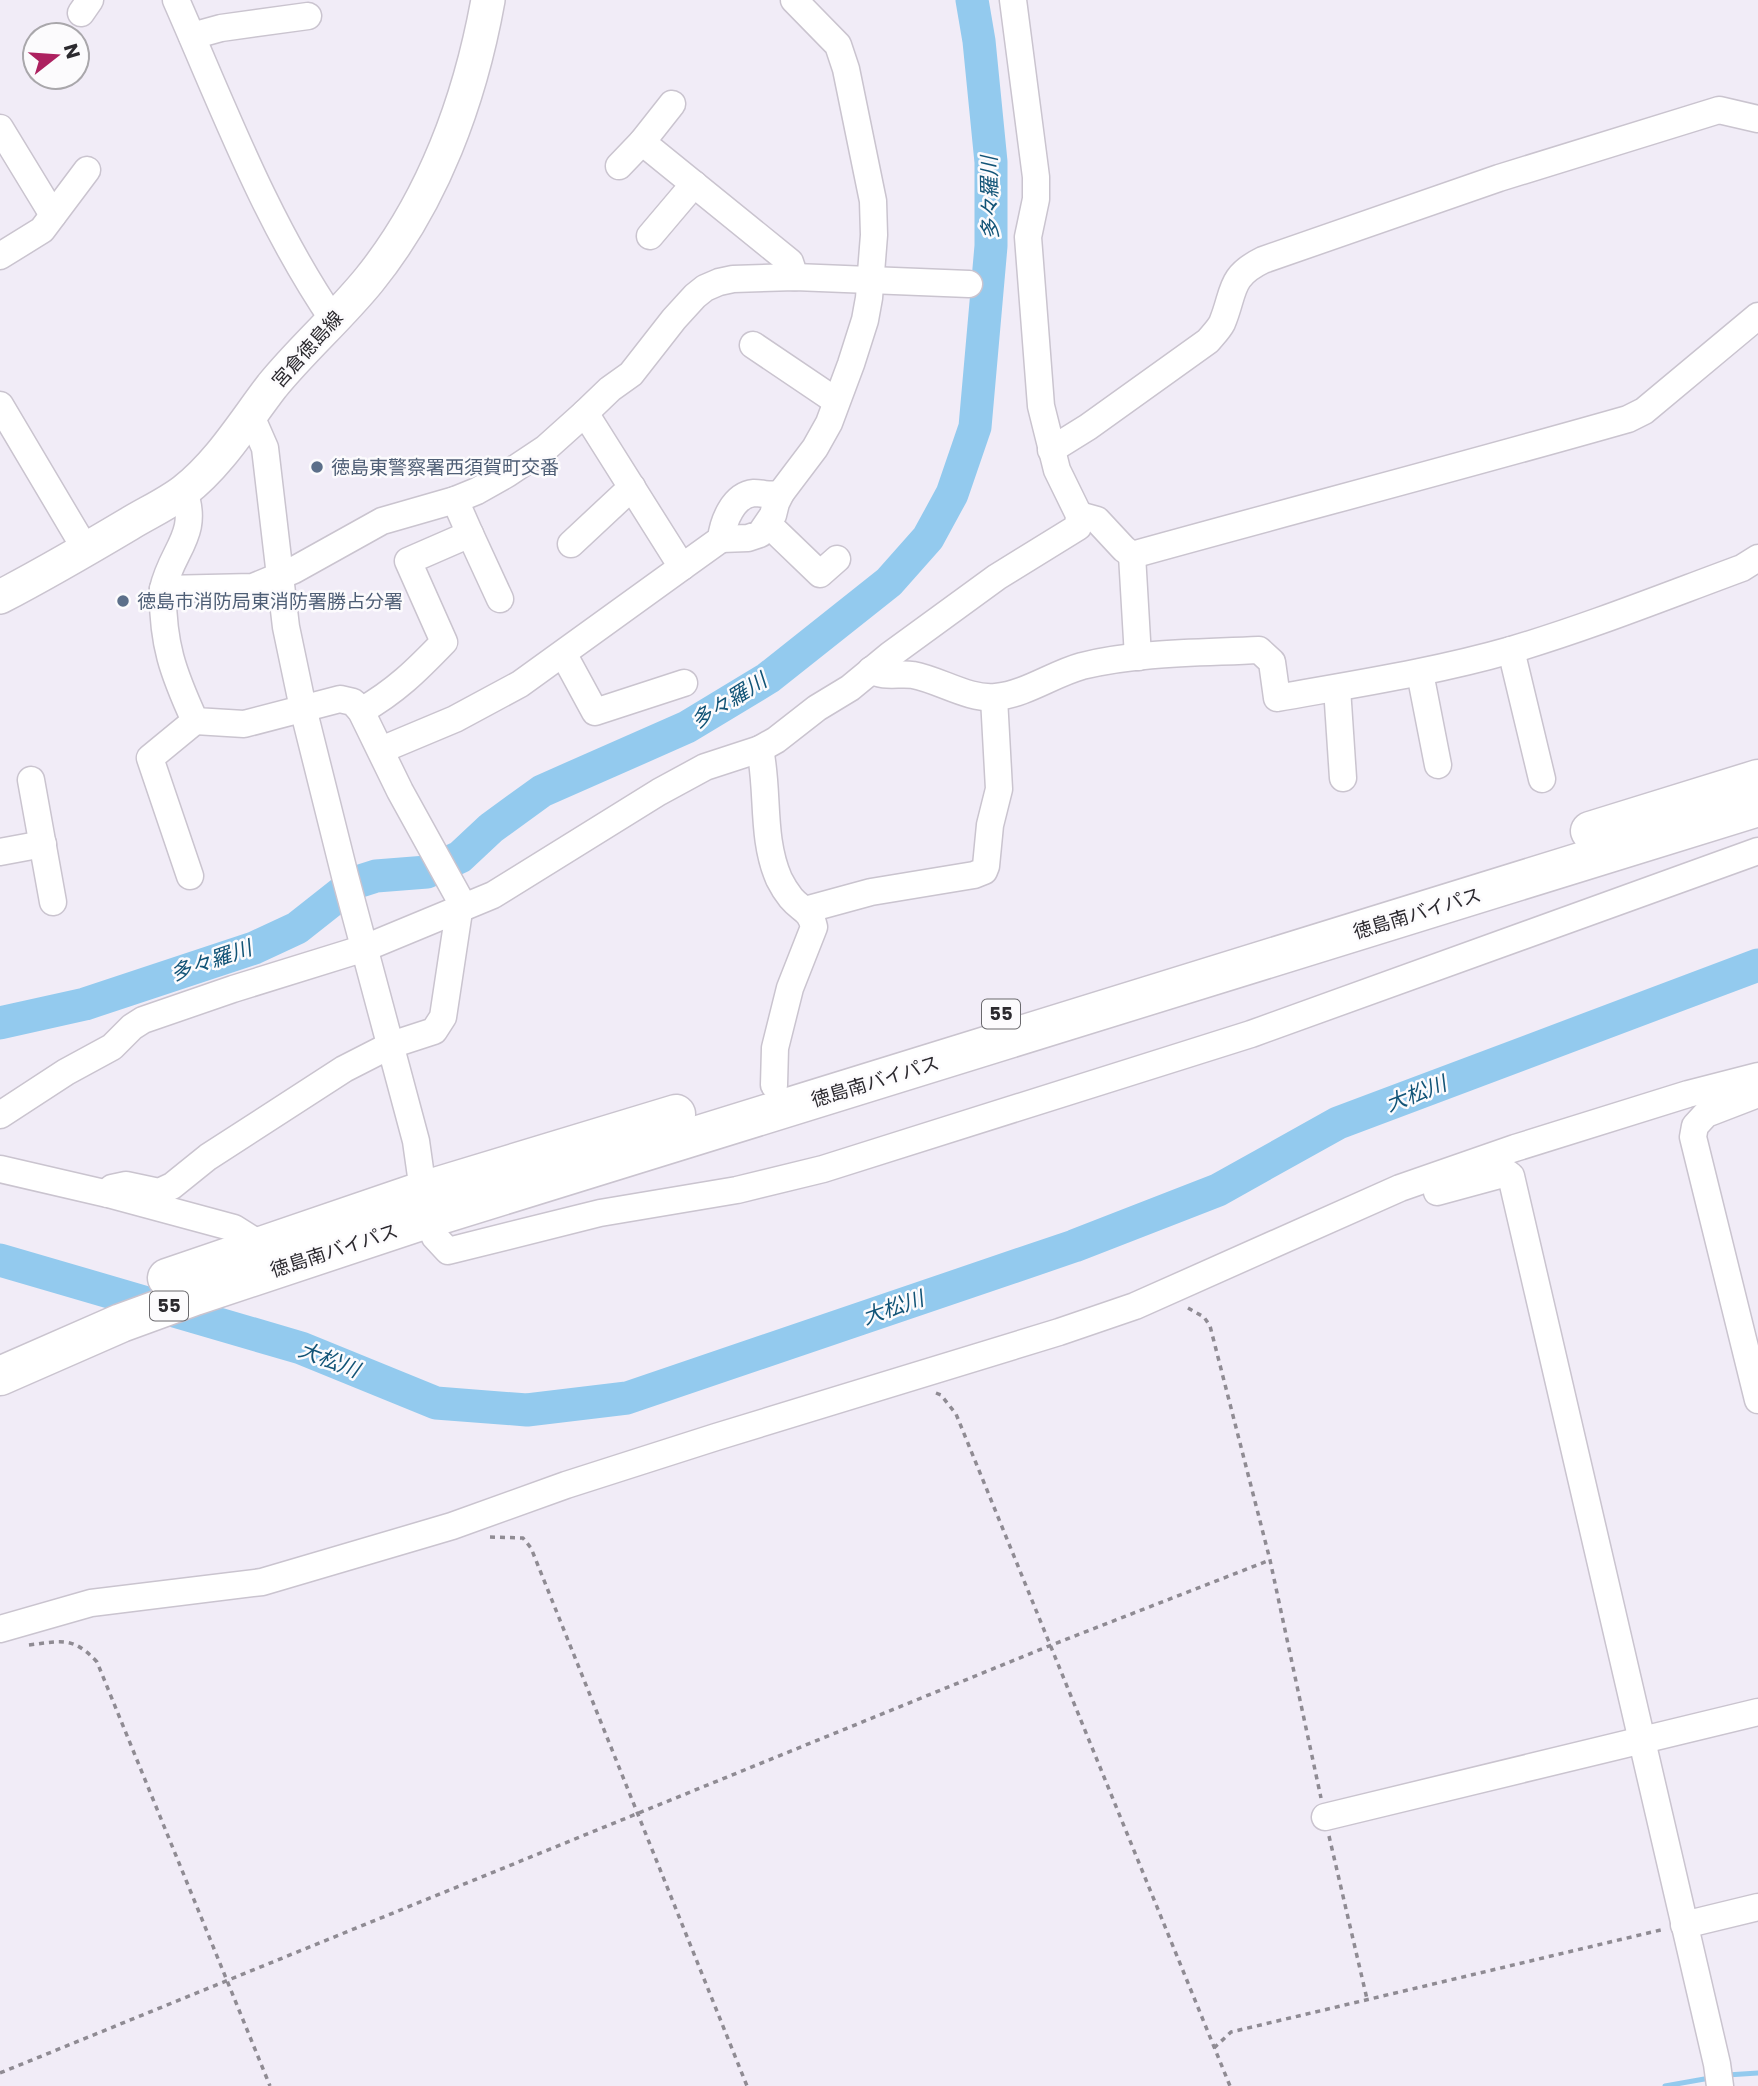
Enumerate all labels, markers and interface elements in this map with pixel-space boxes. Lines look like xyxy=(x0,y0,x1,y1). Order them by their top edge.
north arrow xyxy=(21,21,91,91)
text: N xyxy=(57,40,87,62)
water label: 多々羅川 xyxy=(974,154,1005,240)
street label: 宮倉徳島線 xyxy=(266,305,349,394)
place label: 徳島東警察署西須賀町交番 xyxy=(331,454,559,481)
marker: 徳島東警察署西須賀町交番 xyxy=(309,459,325,475)
place label: 徳島市消防局東消防署勝占分署 xyxy=(137,588,403,615)
marker: 徳島市消防局東消防署勝占分署 xyxy=(115,593,131,609)
water label: 多々羅川 xyxy=(685,665,774,735)
street label: 徳島南バイパス xyxy=(1350,881,1485,946)
water label: 多々羅川 xyxy=(166,932,257,988)
road number: 55 xyxy=(982,1000,1020,1028)
street label: 徳島南バイパス xyxy=(808,1049,943,1114)
water label: 大松川 xyxy=(1381,1068,1452,1118)
street label: 徳島南バイパス xyxy=(267,1217,401,1284)
water label: 大松川 xyxy=(858,1283,929,1331)
road number: 55 xyxy=(150,1292,188,1321)
water label: 大松川 xyxy=(295,1335,366,1385)

